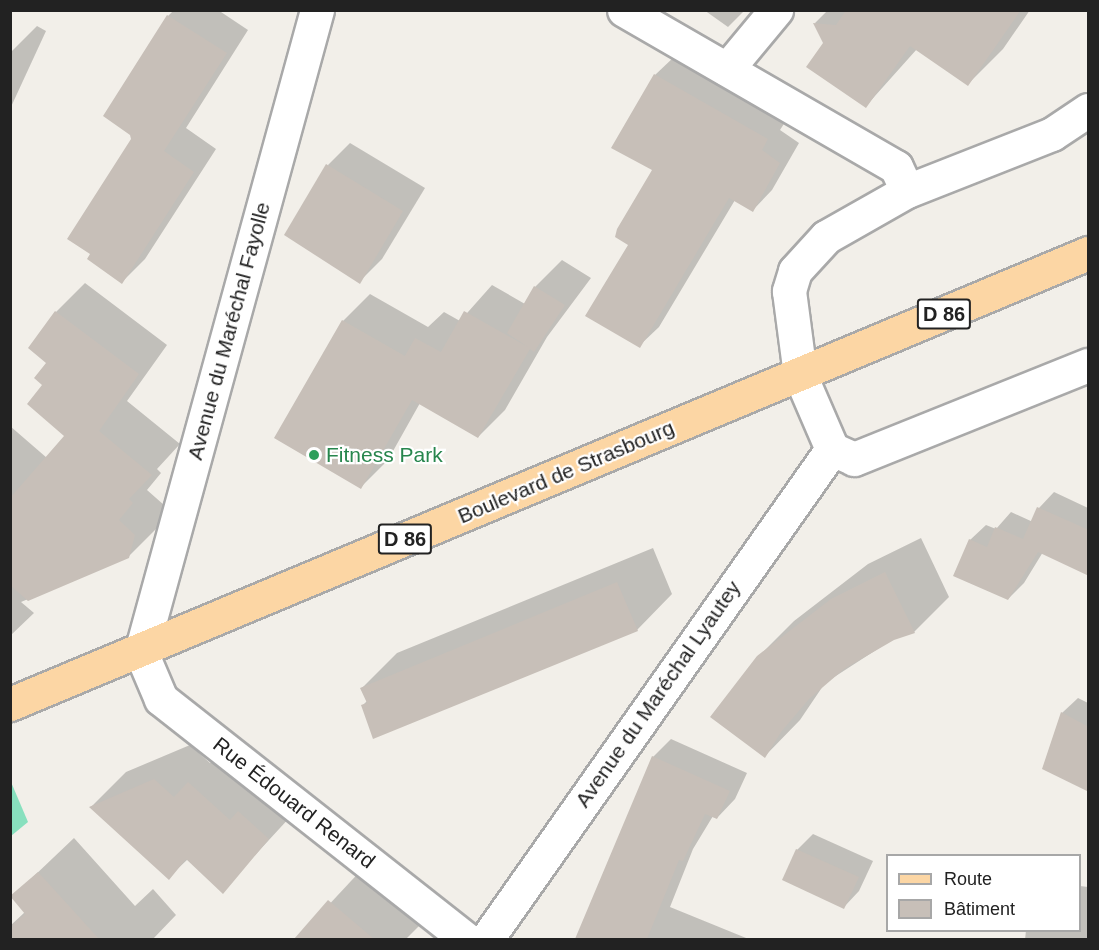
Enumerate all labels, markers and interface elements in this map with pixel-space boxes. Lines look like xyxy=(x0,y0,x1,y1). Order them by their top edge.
street label: Avenue du Maréchal Fayolle xyxy=(182,199,276,463)
road number: D 86 xyxy=(916,297,972,331)
street label: Boulevard de Strasbourg xyxy=(454,415,678,529)
place label: Fitness Park xyxy=(326,442,443,468)
marker: Fitness Park xyxy=(307,448,321,462)
road number: D 86 xyxy=(376,522,434,556)
street label: Avenue du Maréchal Lyautey xyxy=(570,576,746,812)
street label: Rue Édouard Renard xyxy=(208,732,380,874)
legend xyxy=(886,854,1081,932)
text: Route xyxy=(944,869,992,889)
text: Bâtiment xyxy=(944,899,1015,919)

